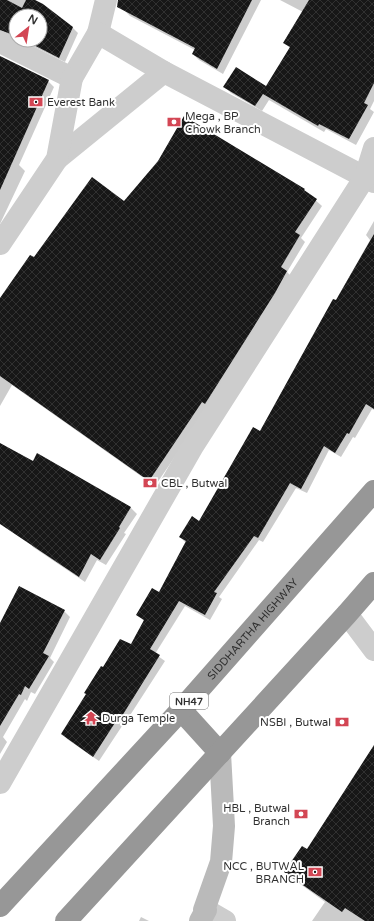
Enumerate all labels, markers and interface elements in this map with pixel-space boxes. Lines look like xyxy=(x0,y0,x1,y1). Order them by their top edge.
north arrow xyxy=(8,8,48,48)
text: N xyxy=(26,12,40,28)
bank icon: Everest Bank xyxy=(28,94,44,110)
place label: Everest Bank xyxy=(47,96,115,109)
place label: Mega , BP Chowk Branch xyxy=(185,110,261,136)
bank icon: Mega , BP Chowk Branch xyxy=(166,114,182,130)
bank icon: CBL , Butwal xyxy=(142,475,158,491)
place label: CBL , Butwal xyxy=(161,477,227,490)
street label: SIDDHARTHA HIGHWAY xyxy=(205,576,301,682)
road number: NH47 xyxy=(170,693,208,709)
temple icon: Durga Temple xyxy=(83,710,99,726)
place label: Durga Temple xyxy=(102,712,175,725)
bank icon: NSBI , Butwal xyxy=(334,714,350,730)
place label: NSBI , Butwal xyxy=(260,716,331,729)
place label: HBL , Butwal Branch xyxy=(223,802,290,828)
bank icon: HBL , Butwal Branch xyxy=(293,806,309,822)
place label: NCC , BUTWAL BRANCH xyxy=(223,860,305,886)
bank icon: NCC , BUTWAL BRANCH xyxy=(307,864,323,880)

